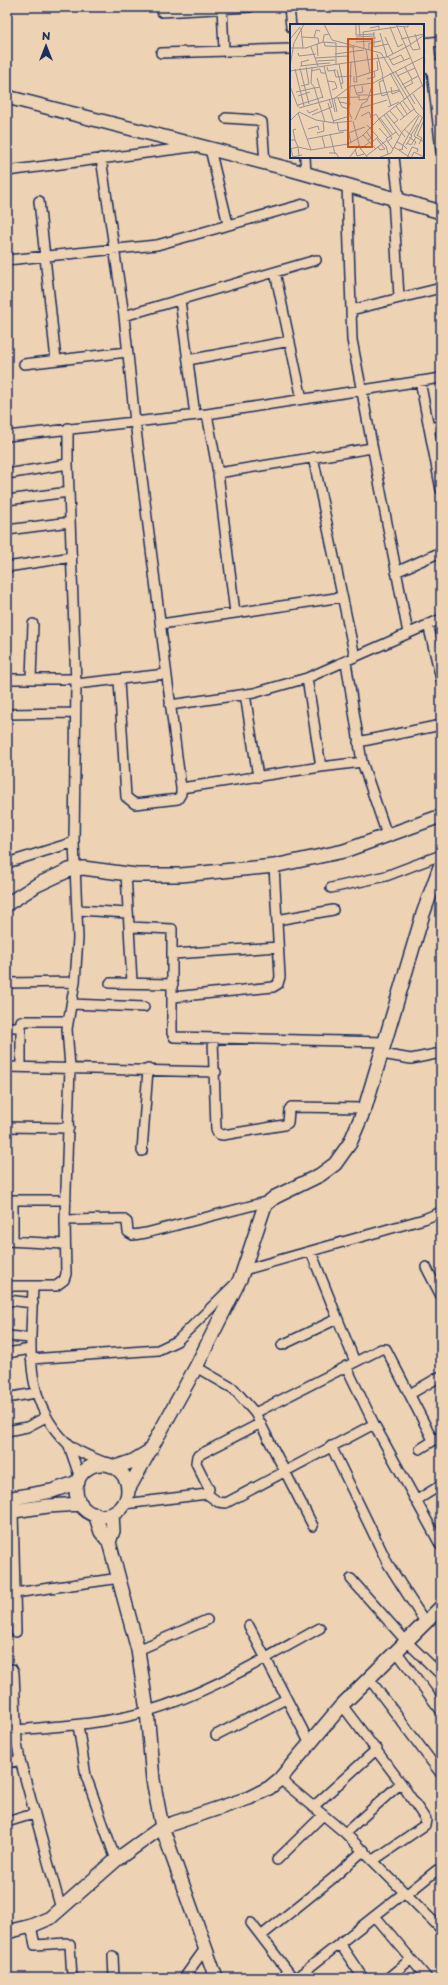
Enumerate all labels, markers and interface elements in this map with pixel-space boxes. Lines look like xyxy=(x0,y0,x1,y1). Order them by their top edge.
inset map xyxy=(290,24,424,158)
north arrow xyxy=(26,26,66,66)
text: N xyxy=(42,27,51,44)

